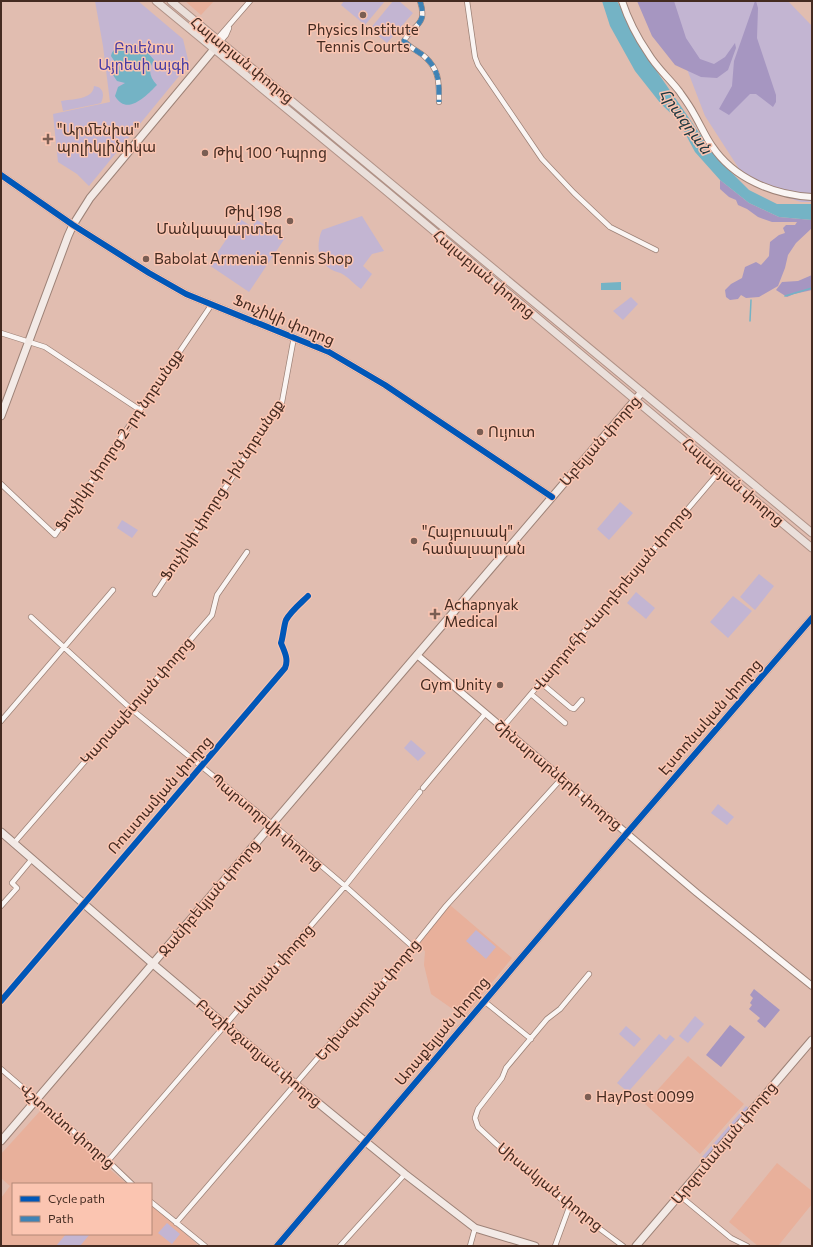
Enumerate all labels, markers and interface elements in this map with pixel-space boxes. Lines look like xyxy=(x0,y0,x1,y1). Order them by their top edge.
marker: Physics Institute Tennis Courts xyxy=(358,10,368,20)
street label: Հալաբյան փողոց xyxy=(187,12,298,107)
place label: Physics Institute Tennis Courts xyxy=(307,20,419,55)
park label: Բուենոս Այրեսի այգի xyxy=(98,38,190,74)
water label: Հրազդան xyxy=(655,84,717,159)
place label: "Արմենիա" պոլիկլինիկա xyxy=(57,120,156,156)
marker: "Արմենիա" պոլիկլինիկա xyxy=(42,133,54,145)
place label: Թիվ 100 Դպրոց xyxy=(213,143,327,162)
marker: Թիվ 100 Դպրոց xyxy=(200,148,210,158)
place label: Թիվ 198 Մանկապարտեզ xyxy=(156,202,283,238)
marker: Թիվ 198 Մանկապարտեզ xyxy=(285,216,295,226)
street label: Հալաբյան փողոց xyxy=(429,225,539,322)
place label: Babolat Armenia Tennis Shop xyxy=(154,249,353,267)
marker: Babolat Armenia Tennis Shop xyxy=(141,254,151,264)
street label: Ֆուչիկի փողոց xyxy=(231,290,338,349)
street label: Ֆուչիկի փողոց 2-րդ նրբանցք xyxy=(51,345,187,534)
street label: Աբելյան փողոց xyxy=(555,391,644,490)
street label: Ֆուչիկի փողոց 1-ին նրբանցք xyxy=(156,395,287,584)
place label: Ույուտ xyxy=(488,422,535,441)
marker: Ույուտ xyxy=(475,427,485,437)
street label: Հալաբյան փողոց xyxy=(678,433,788,530)
street label: Վարդուհի Վարդերեսյան փողոց xyxy=(527,502,694,696)
place label: "Հայբուսակ" համալսարան xyxy=(422,522,526,558)
marker: "Հայբուսակ" համալսարան xyxy=(409,536,419,546)
place label: Achapnyak Medical xyxy=(444,595,519,630)
marker: Achapnyak Medical xyxy=(429,608,441,620)
street label: Կարապետյան փողոց xyxy=(76,633,197,768)
street label: Էստոնական փողոց xyxy=(654,655,765,779)
place label: Gym Unity xyxy=(420,675,492,693)
marker: Gym Unity xyxy=(495,680,505,690)
street label: Շինարարների փողոց xyxy=(490,715,626,834)
street label: Ռուստամյան փողոց xyxy=(103,732,216,858)
street label: Պարսողովի փողոց xyxy=(207,769,327,874)
street label: Ջանիբեկյան փողոց xyxy=(154,835,263,960)
street label: Լևոնյան փողոց xyxy=(229,920,318,1017)
street label: Եղիազարյան փողոց xyxy=(311,935,424,1065)
street label: Առաքելյան փողոց xyxy=(390,972,493,1089)
street label: Բաշինջաղյան փողոց xyxy=(193,994,326,1111)
street label: Արզումանյան փողոց xyxy=(667,1077,781,1208)
street label: Վշտունու փողոց xyxy=(16,1079,119,1172)
place label: HayPost 0099 xyxy=(596,1087,694,1105)
marker: HayPost 0099 xyxy=(583,1092,593,1102)
street label: Սիսակյան փողոց xyxy=(494,1138,607,1235)
legend xyxy=(12,1183,152,1235)
text: Cycle path xyxy=(48,1191,105,1205)
text: Path xyxy=(48,1211,74,1225)

